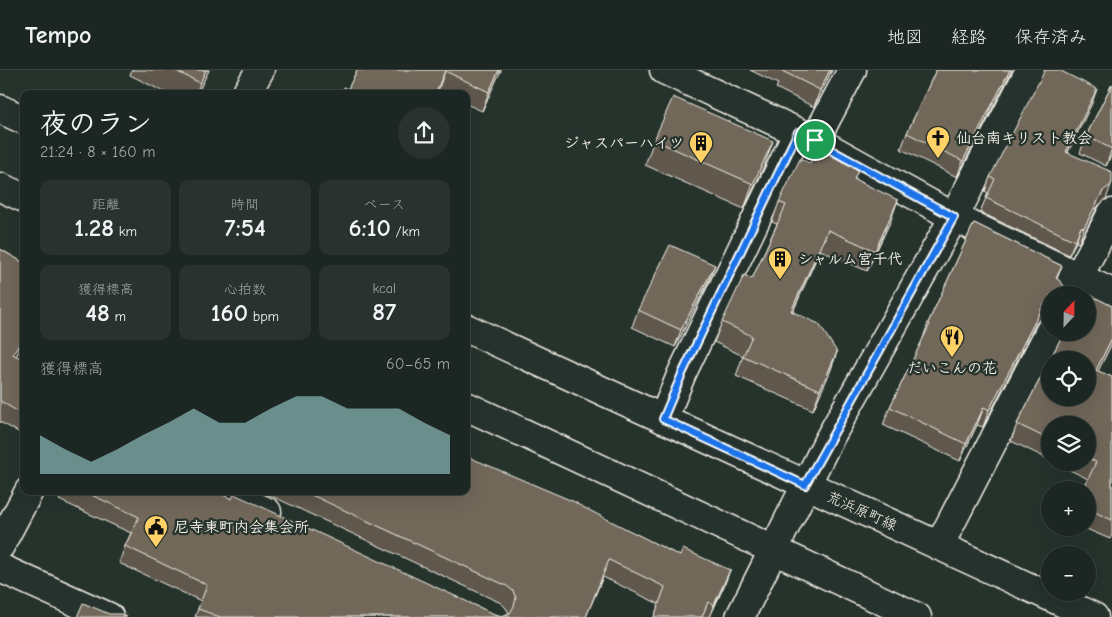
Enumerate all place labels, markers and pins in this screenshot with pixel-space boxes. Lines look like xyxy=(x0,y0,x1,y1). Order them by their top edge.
pin xyxy=(794,119,836,161)
church icon: 仙台南キリスト教会 xyxy=(925,125,951,159)
place label: 仙台南キリスト教会 xyxy=(956,129,1092,147)
building icon: ジャスパーハイツ xyxy=(688,130,714,164)
place label: ジャスパーハイツ xyxy=(564,134,684,152)
building icon: シャルム宮千代 xyxy=(767,246,793,280)
place label: シャルム宮千代 xyxy=(798,250,902,268)
restaurant icon: だいこんの花 xyxy=(939,324,965,358)
place label: だいこんの花 xyxy=(907,359,997,377)
public building icon: 尼寺東町内会集会所 xyxy=(143,514,169,548)
place label: 尼寺東町内会集会所 xyxy=(174,518,309,536)

